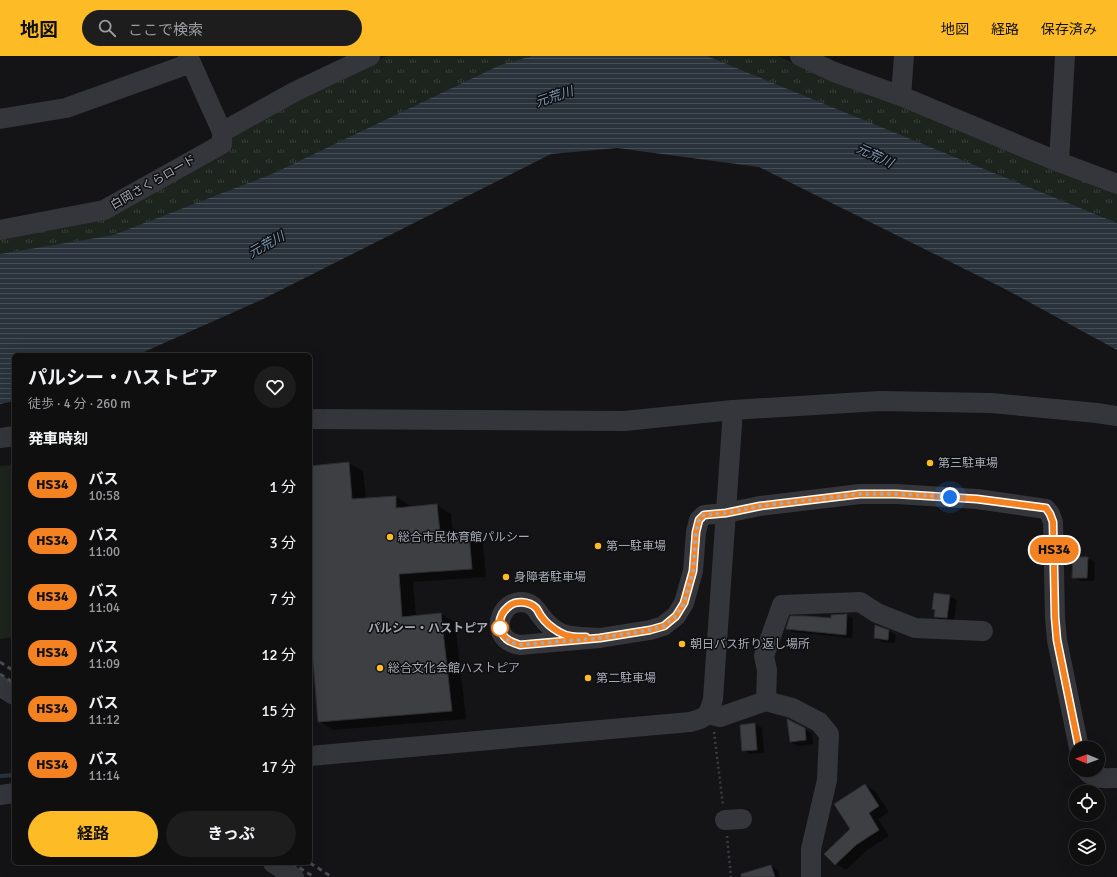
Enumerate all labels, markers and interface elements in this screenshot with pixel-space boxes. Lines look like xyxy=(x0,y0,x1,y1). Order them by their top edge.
search box xyxy=(82,10,362,46)
icon: search xyxy=(96,17,118,39)
text: 地図 xyxy=(20,18,58,42)
text: ここで検索 xyxy=(128,21,203,39)
text: 地図 xyxy=(941,21,969,38)
text: 経路 xyxy=(991,21,1019,38)
text: 保存済み xyxy=(1041,21,1097,38)
water label: 元荒川 xyxy=(533,83,577,111)
water label: 元荒川 xyxy=(854,140,897,172)
street label: 白岡さくらロード xyxy=(108,152,199,213)
water label: 元荒川 xyxy=(246,227,289,261)
text: パルシー・ハストピア xyxy=(28,366,218,390)
button: heart xyxy=(254,366,296,408)
text: 徒歩 · 4 分 · 260 m xyxy=(28,396,131,412)
text: 発車時刻 xyxy=(28,430,88,448)
place label: 第三駐車場 xyxy=(938,456,998,471)
marker: 第三駐車場 xyxy=(925,458,935,468)
text: バス xyxy=(89,470,119,488)
text: HS34 xyxy=(36,476,69,493)
text: 1 分 xyxy=(270,478,296,496)
your location xyxy=(940,487,960,507)
text: 10:58 xyxy=(89,488,120,504)
text: バス xyxy=(89,526,119,544)
place label: 総合市民体育館パルシー xyxy=(398,530,530,545)
text: HS34 xyxy=(36,532,69,549)
marker: 総合市民体育館パルシー xyxy=(385,532,395,542)
text: 3 分 xyxy=(270,534,296,552)
line badge: HS34 xyxy=(1026,537,1082,563)
place label: 第一駐車場 xyxy=(606,539,666,554)
marker: 第一駐車場 xyxy=(593,541,603,551)
text: HS34 xyxy=(1038,541,1070,558)
text: 11:00 xyxy=(89,544,120,560)
place label: 身障者駐車場 xyxy=(514,570,586,585)
marker: 身障者駐車場 xyxy=(501,572,511,582)
text: バス xyxy=(89,582,119,600)
text: HS34 xyxy=(36,588,69,605)
text: 7 分 xyxy=(270,590,296,608)
text: 11:04 xyxy=(89,600,120,616)
marker: パルシー・ハストピア xyxy=(491,619,509,637)
place label: パルシー・ハストピア xyxy=(368,621,488,636)
place label: 朝日バス折り返し場所 xyxy=(690,637,810,652)
text: バス xyxy=(89,638,119,656)
marker: 朝日バス折り返し場所 xyxy=(677,639,687,649)
text: HS34 xyxy=(36,644,69,661)
text: 12 分 xyxy=(262,646,296,664)
text: 11:09 xyxy=(89,656,120,672)
place label: 総合文化会館ハストピア xyxy=(388,661,520,676)
marker: 総合文化会館ハストピア xyxy=(375,663,385,673)
place label: 第二駐車場 xyxy=(596,671,656,686)
marker: 第二駐車場 xyxy=(583,673,593,683)
text: バス xyxy=(89,694,119,712)
text: HS34 xyxy=(36,700,69,717)
text: 15 分 xyxy=(262,702,296,720)
text: 11:12 xyxy=(89,712,120,728)
north arrow xyxy=(1069,741,1105,777)
map controls xyxy=(1069,741,1105,865)
text: バス xyxy=(89,750,119,768)
text: HS34 xyxy=(36,756,69,773)
text: 17 分 xyxy=(262,758,296,776)
text: 11:14 xyxy=(89,768,120,784)
button: locate xyxy=(1069,785,1105,821)
button: 経路 xyxy=(28,811,158,857)
button: きっぷ xyxy=(166,811,296,857)
button: layers xyxy=(1069,829,1105,865)

